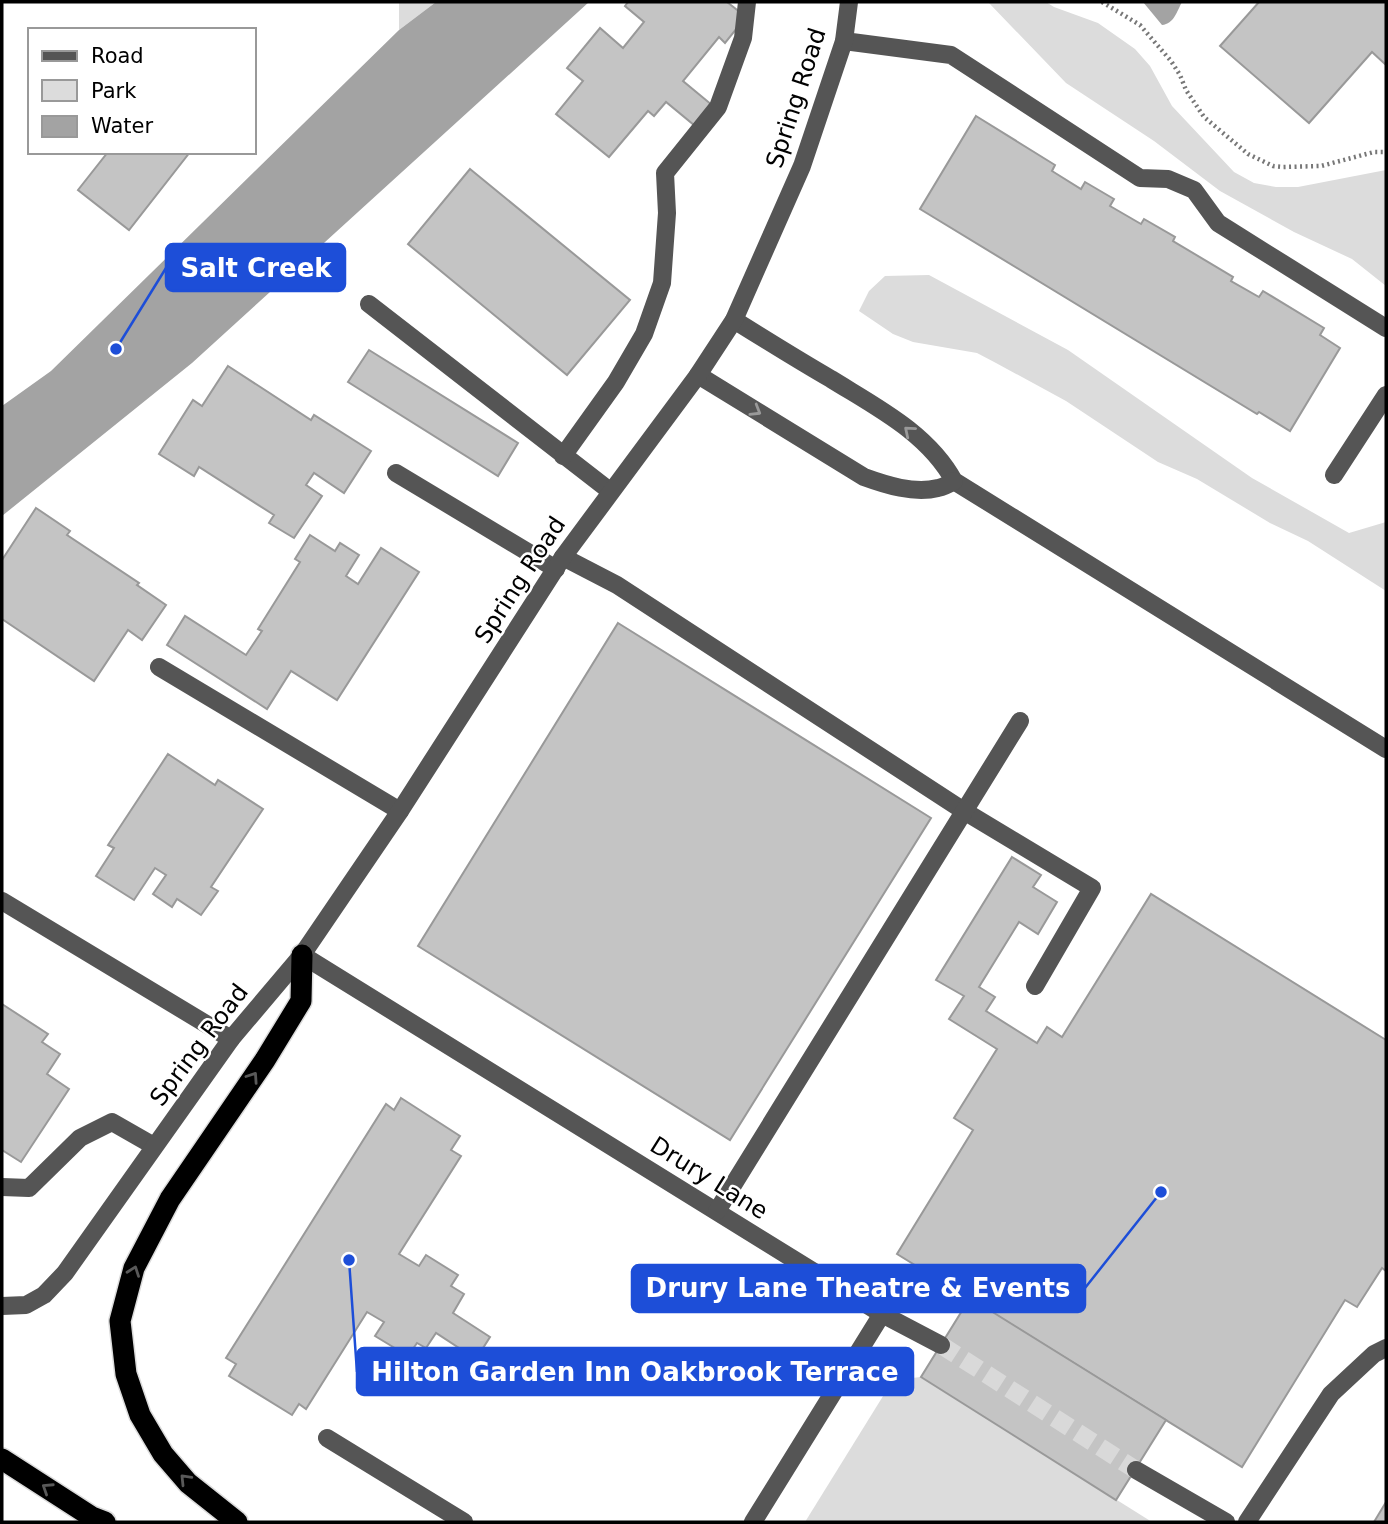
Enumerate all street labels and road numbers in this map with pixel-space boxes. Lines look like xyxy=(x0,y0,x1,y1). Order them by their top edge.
street label: Spring Road xyxy=(760,25,832,171)
street label: Spring Road xyxy=(469,511,571,649)
street label: Spring Road xyxy=(144,979,254,1111)
street label: Drury Lane xyxy=(645,1131,773,1225)

